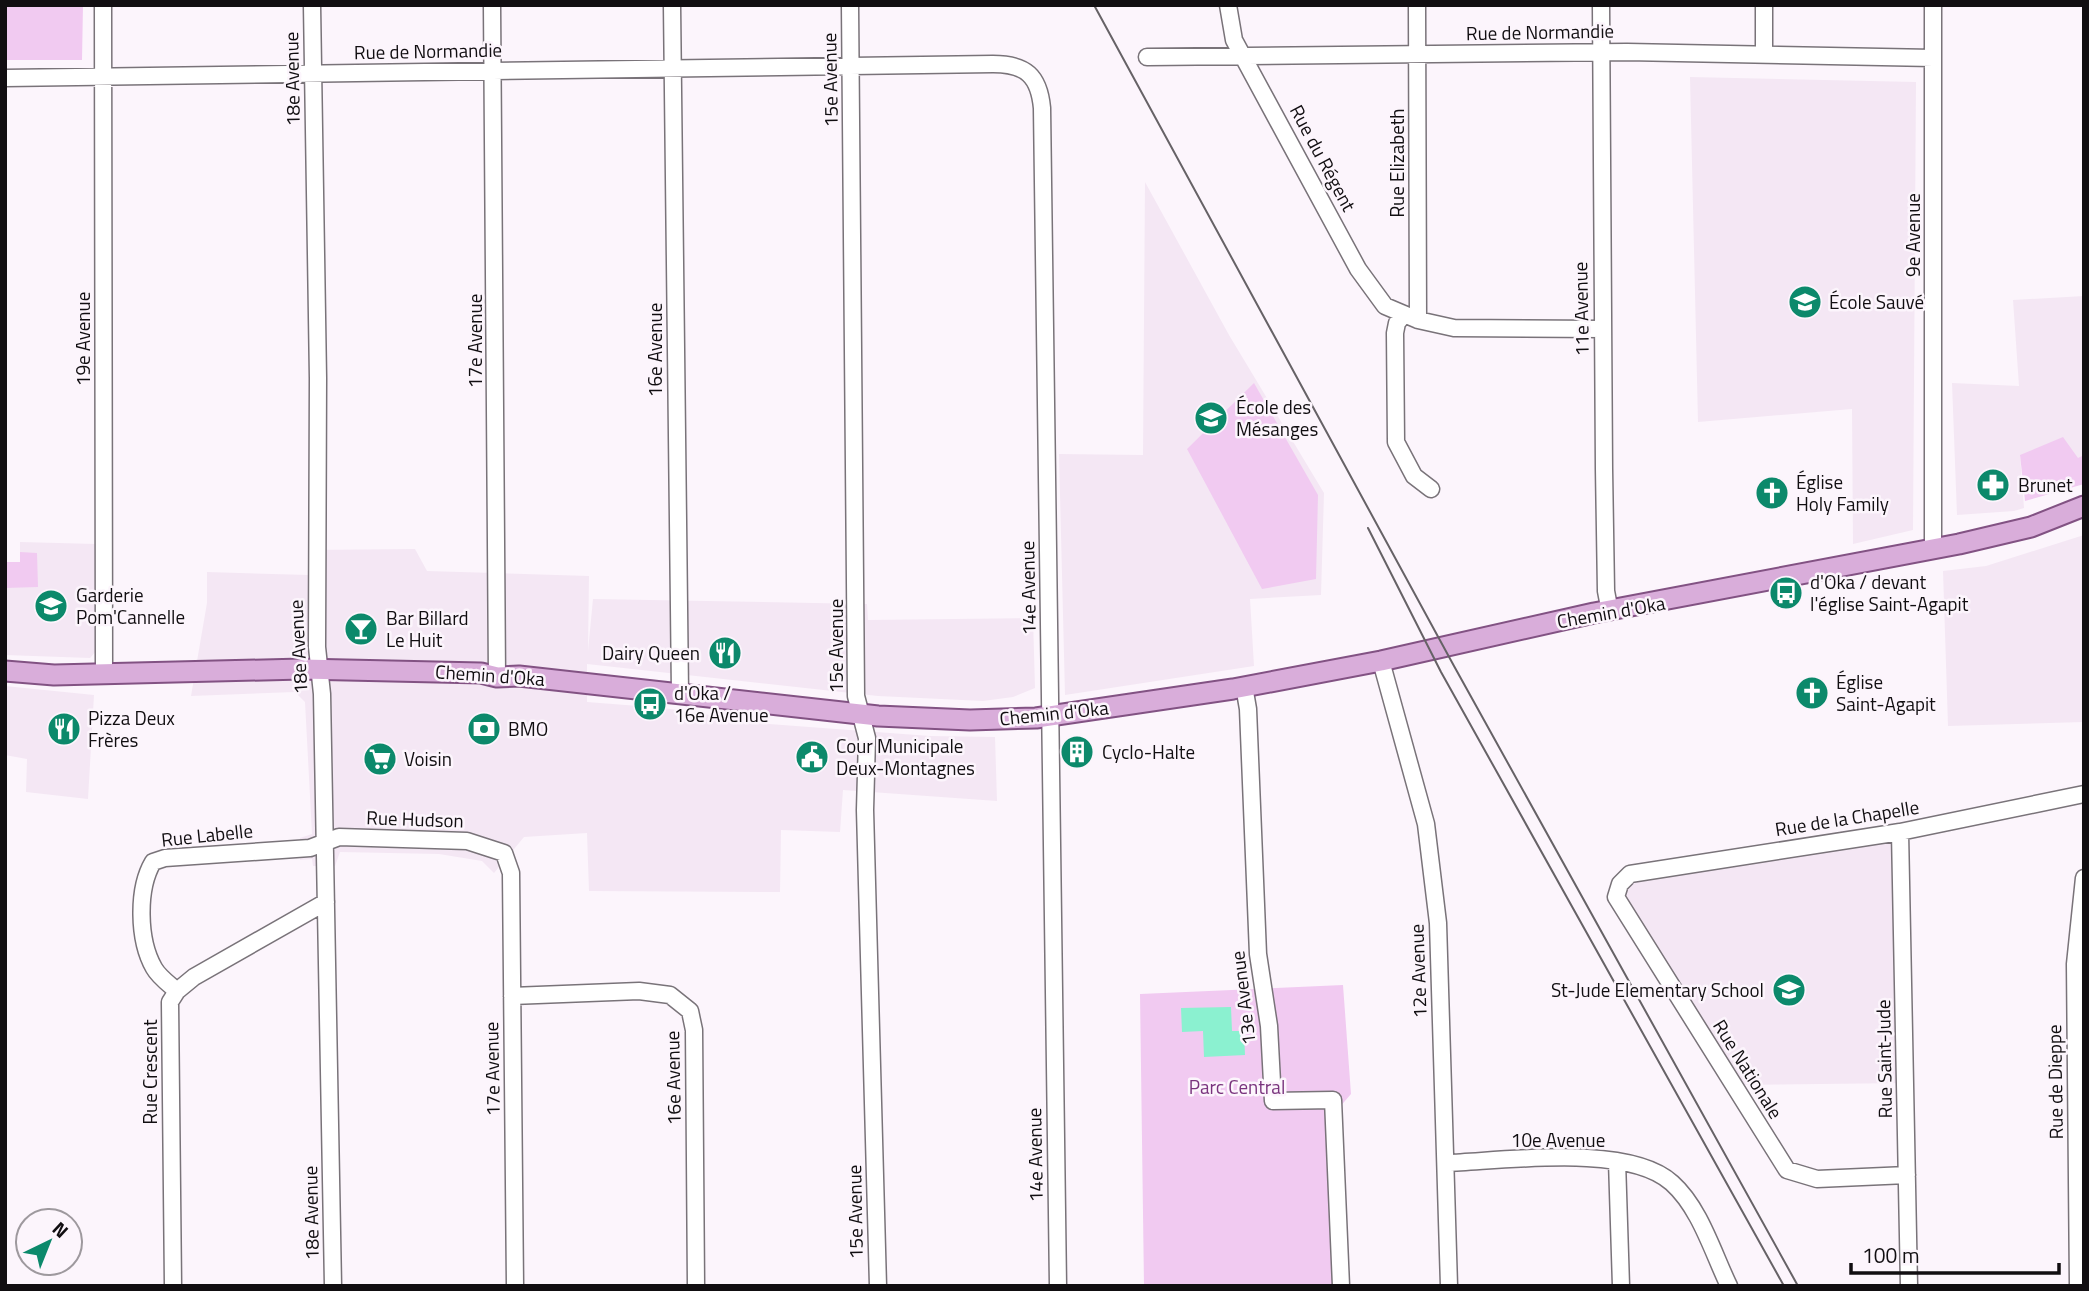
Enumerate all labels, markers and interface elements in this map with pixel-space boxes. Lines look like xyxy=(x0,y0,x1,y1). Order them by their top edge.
street label: Rue de Normandie xyxy=(1466,16,1614,47)
street label: 18e Avenue xyxy=(276,32,307,127)
street label: 15e Avenue xyxy=(814,33,845,128)
street label: Rue de Normandie xyxy=(354,35,502,66)
street label: Rue du Régent xyxy=(1283,99,1364,217)
street label: Rue Elizabeth xyxy=(1382,108,1411,218)
street label: 9e Avenue xyxy=(1898,193,1927,277)
street label: 11e Avenue xyxy=(1565,262,1596,357)
school or university icon: École Sauvé xyxy=(1786,283,1824,321)
place label: École Sauvé xyxy=(1829,287,1924,316)
street label: 19e Avenue xyxy=(68,292,97,386)
street label: 17e Avenue xyxy=(460,294,489,388)
street label: 16e Avenue xyxy=(640,303,669,397)
place label: École des Mésanges xyxy=(1236,392,1318,443)
school or university icon: École des Mésanges xyxy=(1192,399,1230,437)
pharmacy icon: Brunet xyxy=(1974,466,2012,504)
place label: Église Holy Family xyxy=(1796,467,1889,518)
place label: Brunet xyxy=(2018,470,2073,499)
church icon: Église Holy Family xyxy=(1753,474,1791,512)
street label: 14e Avenue xyxy=(1012,541,1043,636)
place label: d'Oka / devant l'église Saint-Agapit xyxy=(1810,567,1969,618)
bus stop icon: d'Oka / devant l'église Saint-Agapit xyxy=(1767,574,1805,612)
place label: Garderie Pom'Cannelle xyxy=(76,580,185,631)
school or university icon: Garderie Pom'Cannelle xyxy=(32,587,70,625)
street label: Chemin d'Oka xyxy=(1554,588,1668,635)
street label: 18e Avenue xyxy=(281,599,314,695)
street label: 15e Avenue xyxy=(821,599,850,693)
place label: Bar Billard Le Huit xyxy=(386,603,469,654)
bar icon: Bar Billard Le Huit xyxy=(342,610,380,648)
restaurant icon: Dairy Queen xyxy=(706,634,744,672)
place label: Dairy Queen xyxy=(602,638,700,667)
street label: Chemin d'Oka xyxy=(434,656,546,693)
place label: Église Saint-Agapit xyxy=(1836,667,1936,718)
church icon: Église Saint-Agapit xyxy=(1793,674,1831,712)
place label: d'Oka / 16e Avenue xyxy=(674,678,769,729)
bus stop icon: d'Oka / 16e Avenue xyxy=(631,685,669,723)
street label: Chemin d'Oka xyxy=(998,692,1110,733)
place label: Pizza Deux Frères xyxy=(88,703,175,754)
restaurant icon: Pizza Deux Frères xyxy=(45,710,83,748)
bank icon: BMO xyxy=(465,710,503,748)
place label: BMO xyxy=(508,714,548,743)
place label: Cour Municipale Deux-Montagnes xyxy=(836,731,975,782)
building icon: Cyclo-Halte xyxy=(1058,733,1096,771)
place label: Cyclo-Halte xyxy=(1102,737,1195,766)
public building icon: Cour Municipale Deux-Montagnes xyxy=(793,738,831,776)
supermarket icon: Voisin xyxy=(361,740,399,778)
place label: Voisin xyxy=(404,744,452,773)
street label: Rue de la Chapelle xyxy=(1773,792,1921,843)
street label: Rue Hudson xyxy=(366,802,464,835)
street label: Rue Labelle xyxy=(160,815,254,854)
street label: 12e Avenue xyxy=(1401,923,1434,1019)
street label: 13e Avenue xyxy=(1222,949,1263,1047)
school or university icon: St-Jude Elementary School xyxy=(1770,971,1808,1009)
place label: St-Jude Elementary School xyxy=(1551,975,1764,1004)
street label: Rue Saint-Jude xyxy=(1868,999,1899,1119)
street label: Rue Nationale xyxy=(1706,1013,1791,1124)
street label: Rue Crescent xyxy=(135,1019,164,1125)
street label: 17e Avenue xyxy=(476,1022,507,1117)
street label: Rue de Dieppe xyxy=(2039,1024,2070,1140)
street label: 16e Avenue xyxy=(657,1031,688,1126)
park label: Parc Central xyxy=(1189,1072,1285,1101)
street label: 14e Avenue xyxy=(1019,1108,1050,1203)
street label: 10e Avenue xyxy=(1511,1125,1605,1154)
street label: 15e Avenue xyxy=(839,1165,870,1260)
street label: 18e Avenue xyxy=(295,1166,326,1261)
north arrow xyxy=(14,1207,84,1277)
text: N xyxy=(46,1214,76,1244)
scale bar xyxy=(1851,1232,2059,1276)
text: 100 m xyxy=(1862,1239,1919,1271)

